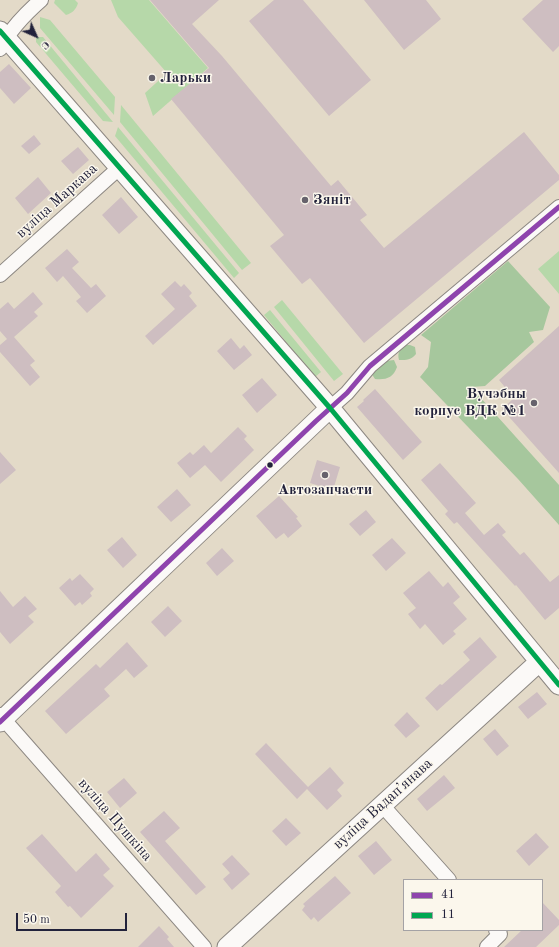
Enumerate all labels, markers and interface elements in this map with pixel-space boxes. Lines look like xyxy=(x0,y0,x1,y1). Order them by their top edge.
north arrow xyxy=(16,16,56,56)
text: С xyxy=(38,38,51,51)
place label: Ларьки xyxy=(160,69,211,87)
marker: Ларьки xyxy=(147,73,157,83)
street label: вуліца Маркава xyxy=(13,160,101,242)
place label: Зяніт xyxy=(313,191,351,209)
marker: Зяніт xyxy=(300,195,310,205)
place label: Вучэбны корпус ВДК №1 xyxy=(414,385,526,420)
marker: Вучэбны корпус ВДК №1 xyxy=(529,398,539,408)
unlabelled marker xyxy=(265,460,275,470)
marker: Автозапчасти xyxy=(320,470,330,480)
place label: Автозапчасти xyxy=(278,481,372,499)
street label: вуліца Вадапʼянава xyxy=(330,755,436,853)
street label: вуліца Пушкіна xyxy=(74,775,156,865)
legend xyxy=(403,879,543,931)
text: 41 xyxy=(441,889,455,901)
scale bar xyxy=(18,905,129,931)
text: 11 xyxy=(441,909,455,921)
text: 50 m xyxy=(23,914,50,926)

